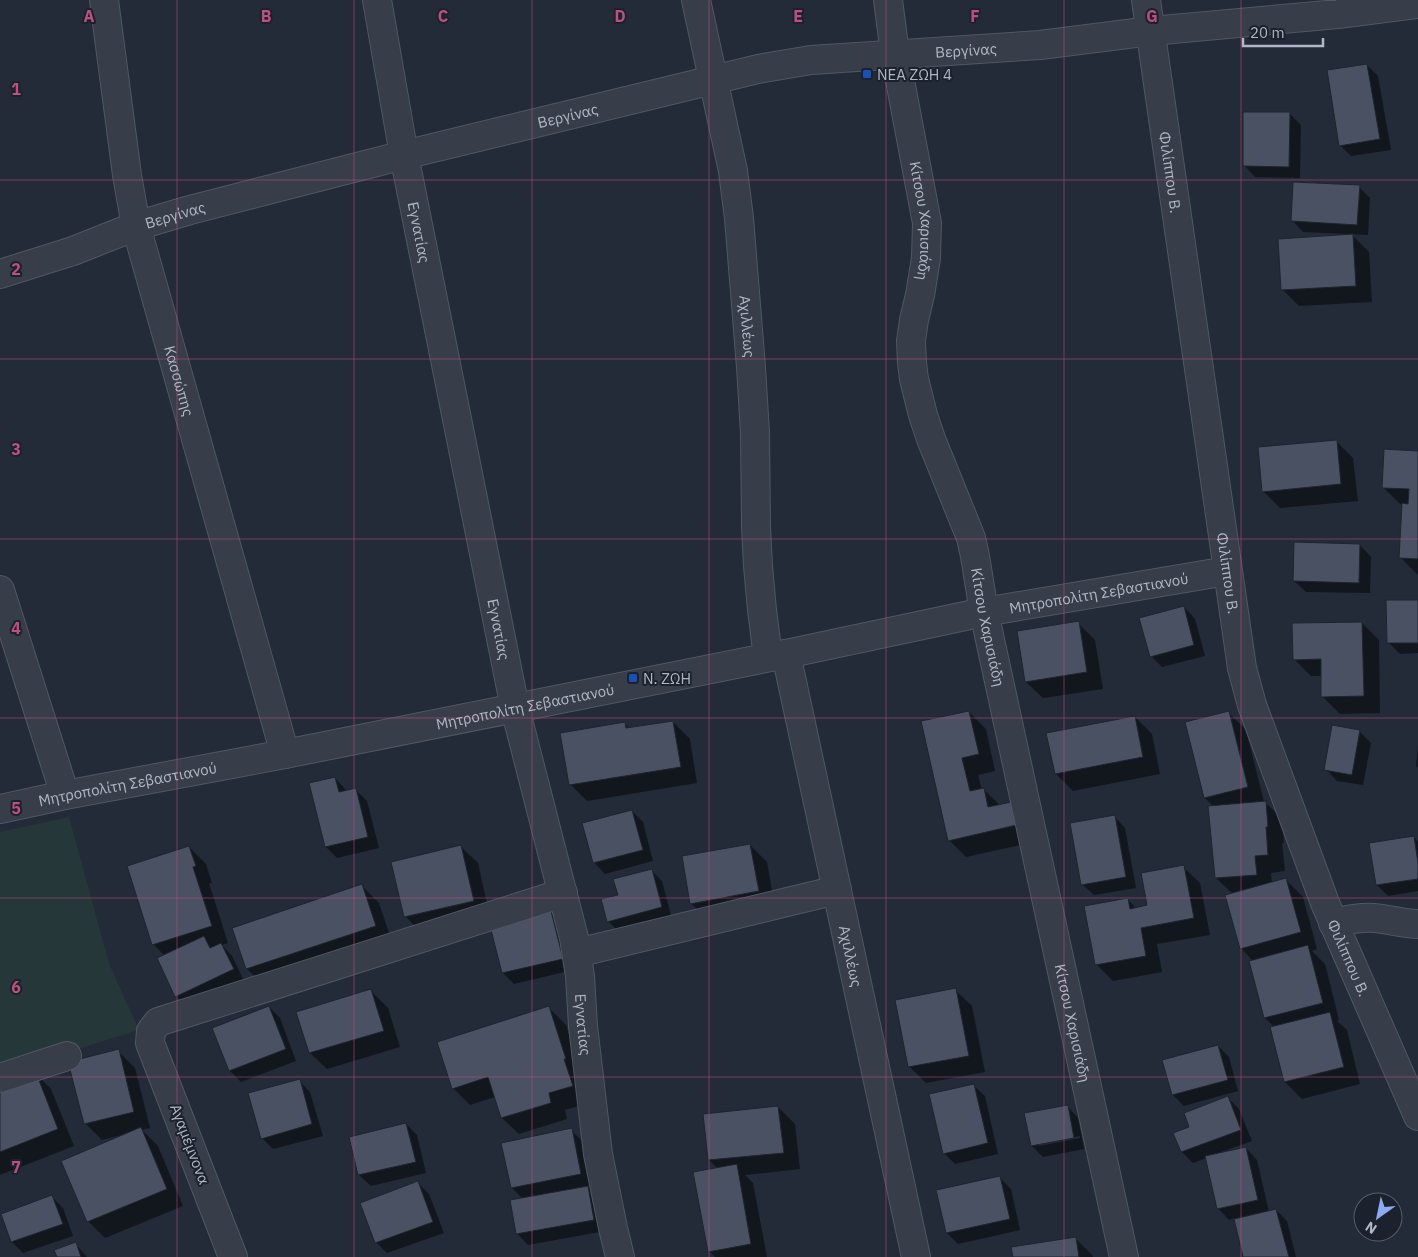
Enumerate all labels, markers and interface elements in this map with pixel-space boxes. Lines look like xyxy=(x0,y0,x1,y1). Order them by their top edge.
text: A xyxy=(84,6,95,26)
text: B xyxy=(261,6,272,26)
text: C xyxy=(438,6,448,26)
text: D xyxy=(614,6,626,26)
text: E xyxy=(793,6,803,26)
text: F xyxy=(970,6,980,26)
text: G xyxy=(1146,6,1158,26)
scale bar xyxy=(1243,15,1323,47)
text: 20 m xyxy=(1250,23,1285,42)
street label: Βεργίνας xyxy=(935,38,998,61)
place label: ΝΕΑ ΖΩΗ 4 xyxy=(877,65,952,84)
marker: ΝΕΑ ΖΩΗ 4 xyxy=(861,68,873,80)
text: 1 xyxy=(11,79,21,99)
street label: Βεργίνας xyxy=(535,99,600,132)
street label: Φιλίππου Β. xyxy=(1155,130,1186,214)
street label: Κίτσου Χαρισιάδη xyxy=(906,160,937,282)
street label: Βεργίνας xyxy=(143,197,207,232)
street label: Εγνατίας xyxy=(404,200,435,264)
text: 2 xyxy=(11,259,21,279)
street label: Αχιλλέως xyxy=(736,294,760,358)
street label: Κασσώπης xyxy=(161,343,199,418)
text: 3 xyxy=(11,439,21,459)
street label: Φιλίππου Β. xyxy=(1213,531,1244,615)
street label: Κίτσου Χαρισιάδη xyxy=(968,566,1009,688)
street label: Μητροπολίτη Σεβαστιανού xyxy=(1008,568,1190,617)
street label: Εγνατίας xyxy=(484,597,515,661)
text: 4 xyxy=(11,618,21,638)
place label: Ν. ΖΩΗ xyxy=(643,669,691,688)
marker: Ν. ΖΩΗ xyxy=(627,672,639,684)
street label: Μητροπολίτη Σεβαστιανού xyxy=(434,679,616,733)
street label: Μητροπολίτη Σεβαστιανού xyxy=(36,757,218,810)
text: 5 xyxy=(11,798,21,818)
street label: Φιλίππου Β. xyxy=(1324,916,1374,999)
street label: Αχιλλέως xyxy=(835,924,867,989)
street label: Κίτσου Χαρισιάδη xyxy=(1051,962,1095,1084)
text: 6 xyxy=(11,977,21,997)
street label: Εγνατίας xyxy=(572,993,596,1056)
street label: Αγαμέμνονα xyxy=(166,1101,214,1187)
text: 7 xyxy=(11,1157,21,1177)
north arrow xyxy=(1353,1192,1403,1242)
text: N xyxy=(1362,1218,1380,1238)

